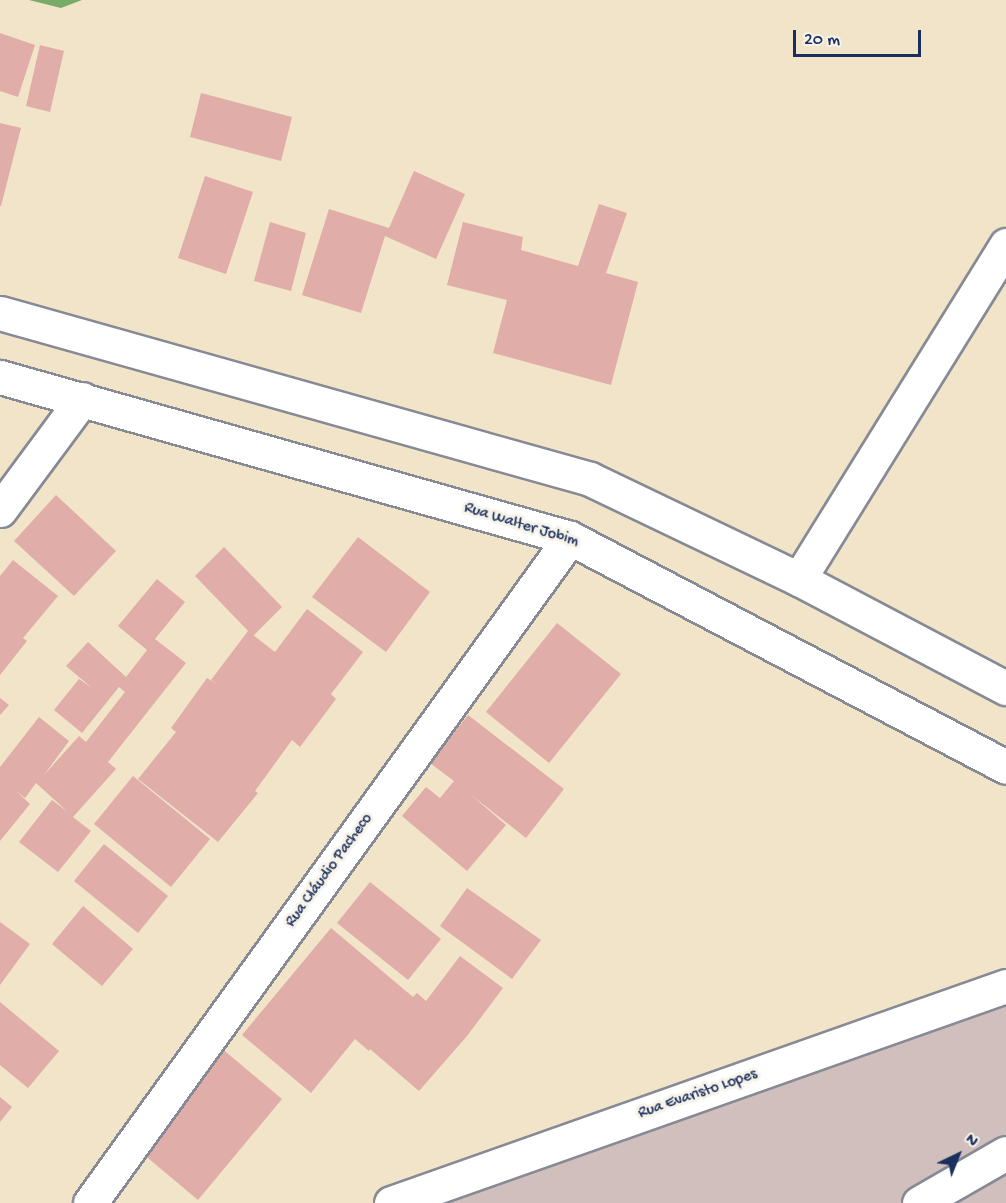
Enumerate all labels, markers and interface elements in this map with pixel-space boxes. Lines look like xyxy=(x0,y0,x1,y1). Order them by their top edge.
scale bar xyxy=(796,18,924,56)
text: 20 m xyxy=(804,30,840,51)
street label: Rua Walter Jobim xyxy=(461,499,581,553)
street label: Rua Cláudio Pacheco xyxy=(282,810,378,932)
street label: Rua Evaristo Lopes xyxy=(636,1066,760,1124)
north arrow xyxy=(928,1125,988,1185)
text: N xyxy=(960,1131,981,1152)

